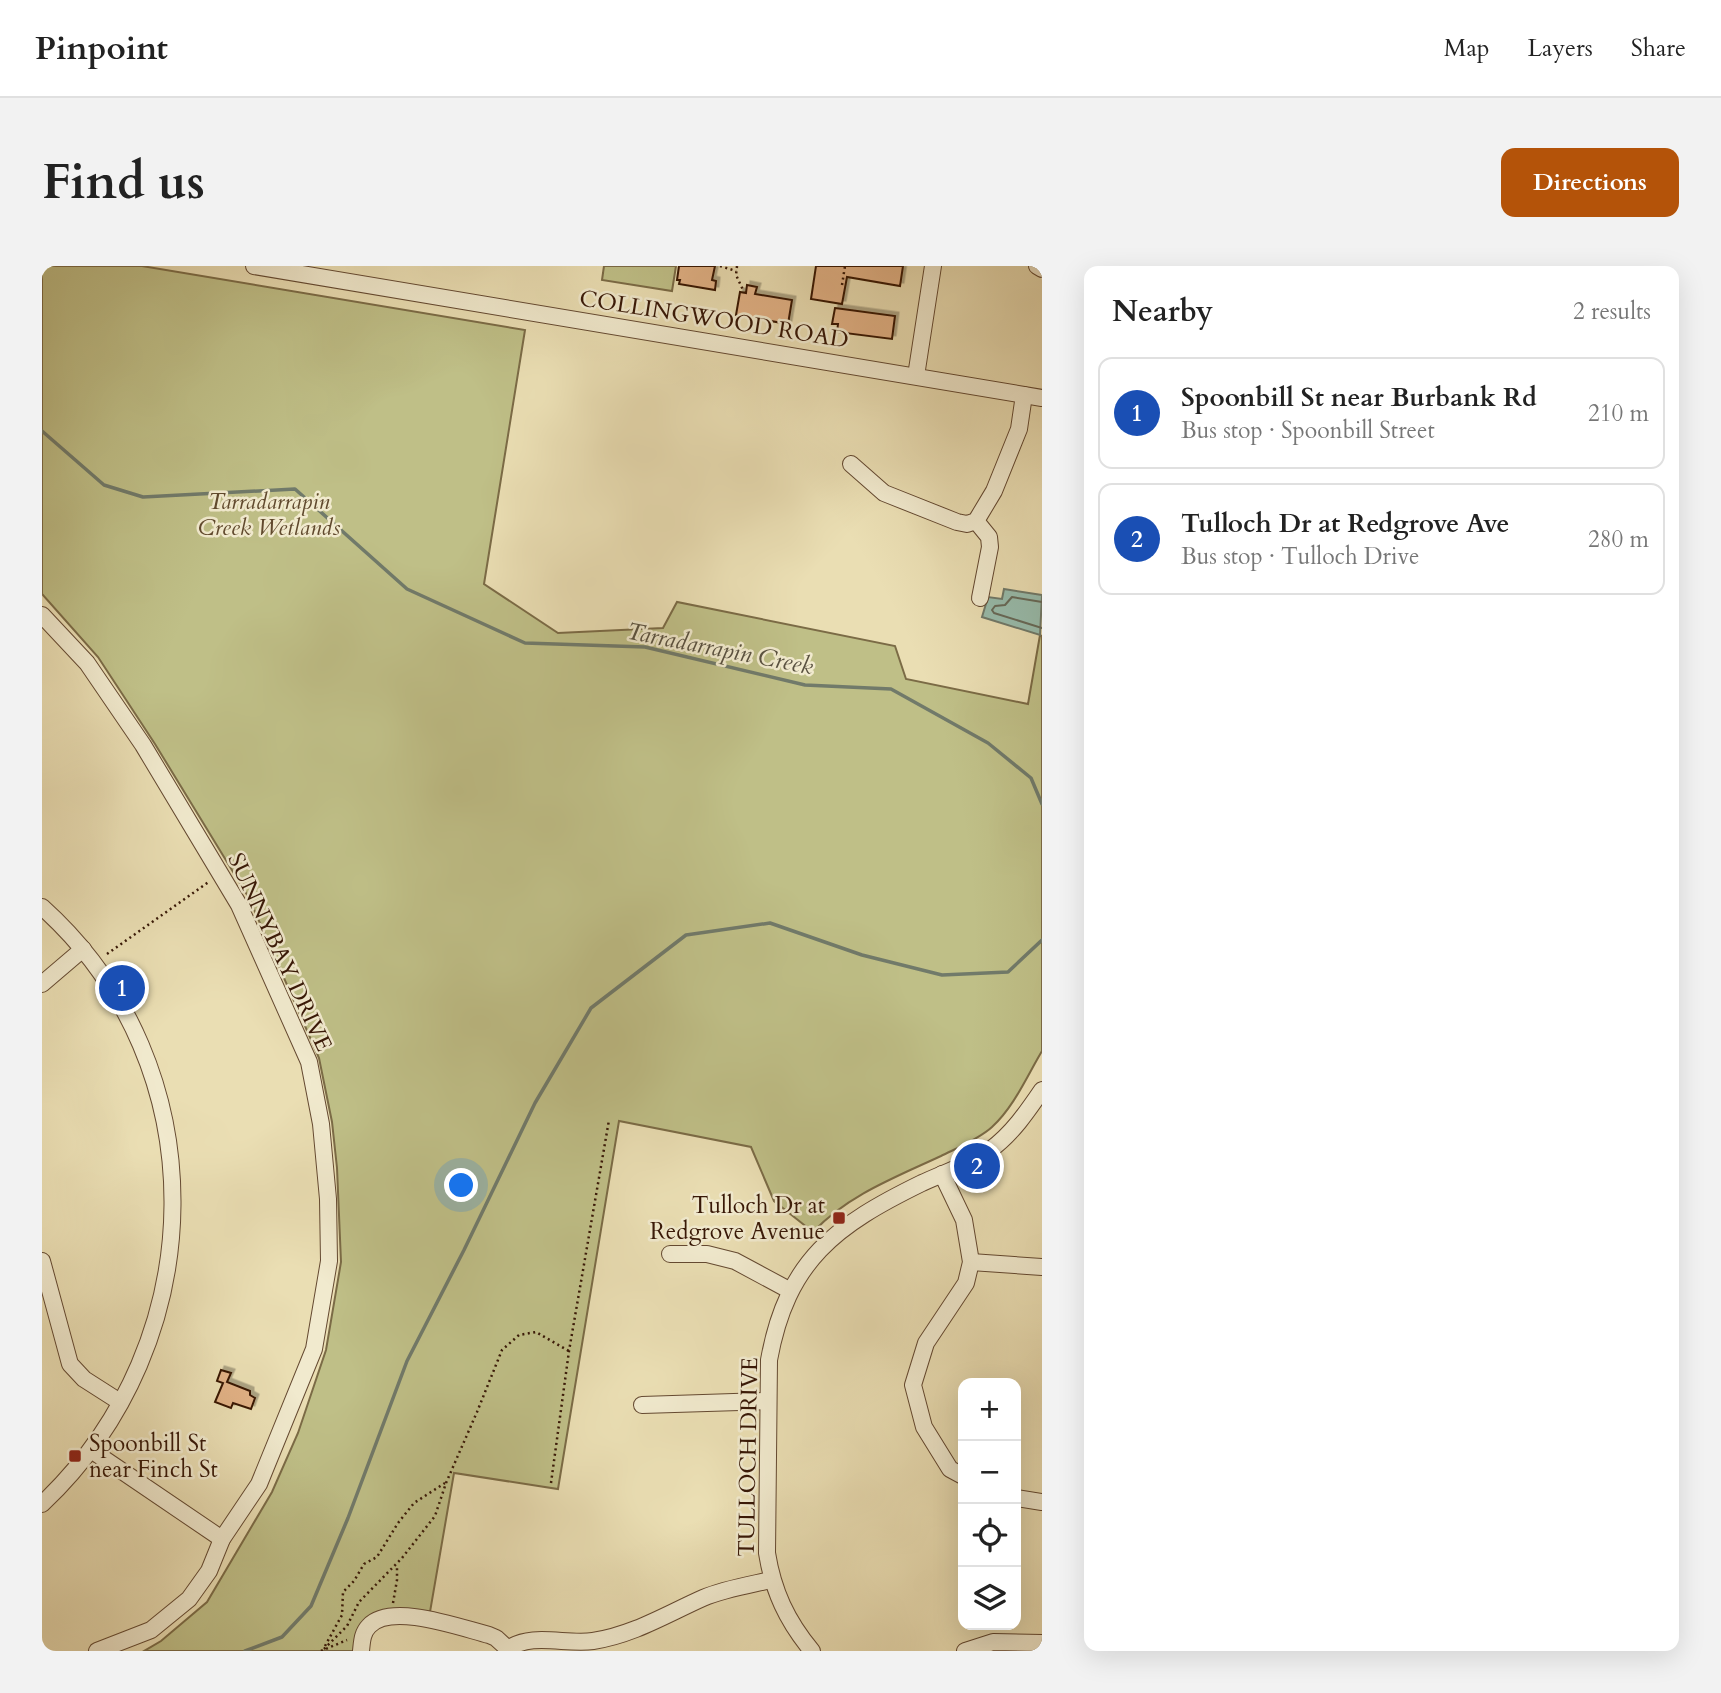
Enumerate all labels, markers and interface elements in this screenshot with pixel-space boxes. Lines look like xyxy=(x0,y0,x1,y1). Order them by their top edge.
text: Pinpoint xyxy=(35,26,168,71)
text: Map xyxy=(1444,32,1490,65)
text: Layers xyxy=(1528,32,1593,65)
text: Share xyxy=(1631,32,1686,65)
button: Directions xyxy=(1501,148,1679,217)
text: Find us xyxy=(42,149,205,216)
street label: COLLINGWOOD ROAD xyxy=(577,282,851,356)
text: Nearby xyxy=(1112,291,1213,332)
text: 2 results xyxy=(1573,296,1651,327)
text: Spoonbill St near Burbank Rd xyxy=(1181,380,1537,415)
text: 1 xyxy=(1131,398,1143,429)
text: 210 m xyxy=(1588,398,1649,429)
text: Bus stop · Spoonbill Street xyxy=(1181,415,1435,446)
park label: Tarradarrapin Creek Wetlands xyxy=(198,486,340,543)
text: Tulloch Dr at Redgrove Ave xyxy=(1181,506,1509,541)
text: 2 xyxy=(1131,524,1143,555)
text: 280 m xyxy=(1588,524,1649,555)
text: Bus stop · Tulloch Drive xyxy=(1181,541,1420,572)
water label: Tarradarrapin Creek xyxy=(624,615,816,683)
street label: SUNNYBAY DRIVE xyxy=(220,848,340,1056)
pin: 1 xyxy=(99,962,145,1014)
pin: 2 xyxy=(954,1140,1000,1192)
your location xyxy=(444,1168,478,1202)
place label: Tulloch Dr at Redgrove Avenue xyxy=(650,1190,825,1247)
marker: Tulloch Dr at Redgrove Avenue xyxy=(831,1210,847,1226)
street label: TULLOCH DRIVE xyxy=(731,1357,765,1557)
map controls xyxy=(958,1378,1021,1630)
button: + xyxy=(958,1378,1021,1441)
place label: Spoonbill St near Finch St xyxy=(89,1428,218,1485)
button: − xyxy=(958,1441,1021,1504)
marker: Spoonbill St near Finch St xyxy=(67,1448,83,1464)
button: locate xyxy=(958,1504,1021,1567)
button: layers xyxy=(958,1567,1021,1630)

